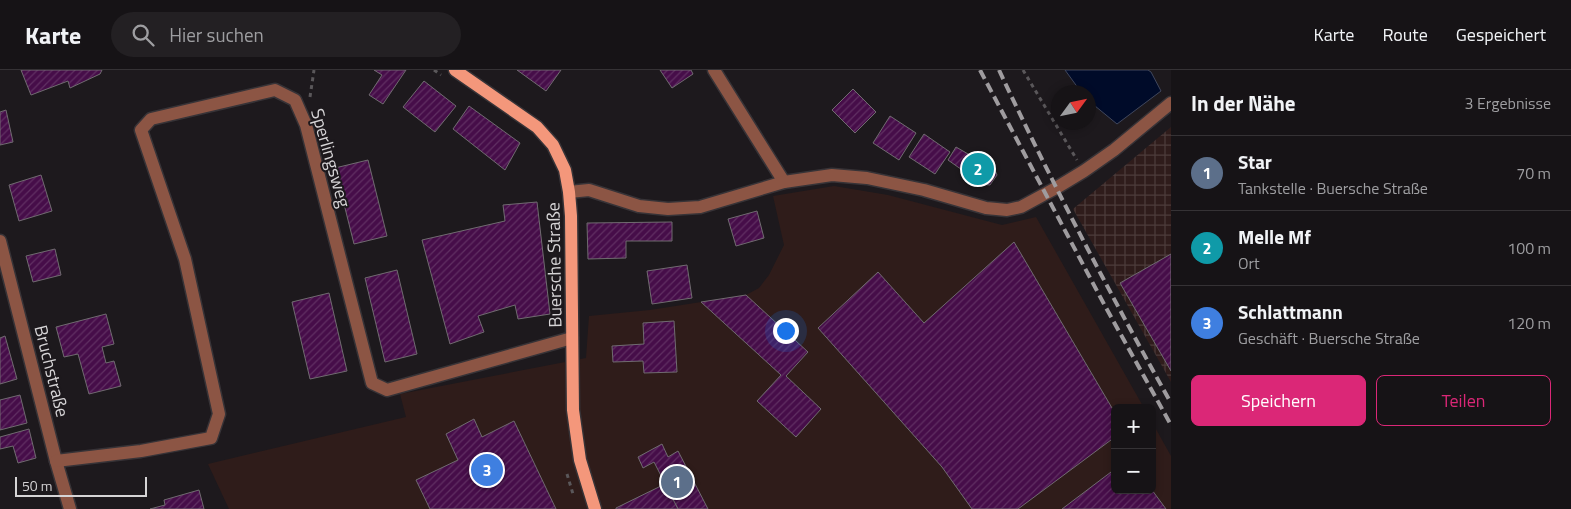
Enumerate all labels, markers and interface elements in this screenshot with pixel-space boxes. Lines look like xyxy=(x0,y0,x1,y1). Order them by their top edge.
search box xyxy=(111,12,461,57)
text: Karte xyxy=(25,17,81,53)
text: Hier suchen xyxy=(169,20,264,49)
icon: search xyxy=(129,21,157,49)
text: Karte xyxy=(1313,21,1354,48)
text: Route xyxy=(1382,21,1428,48)
text: Gespeichert xyxy=(1456,21,1546,48)
north arrow xyxy=(1051,85,1096,130)
text: In der Nähe xyxy=(1191,87,1296,119)
text: 3 Ergebnisse xyxy=(1464,91,1551,115)
street label: Sperlingsweg xyxy=(304,105,358,211)
text: Star xyxy=(1238,147,1272,176)
pin: 2 xyxy=(962,150,994,188)
text: 1 xyxy=(1203,161,1211,185)
text: 70 m xyxy=(1516,161,1551,185)
text: Tankstelle · Buersche Straße xyxy=(1238,176,1428,200)
street label: Buersche Straße xyxy=(539,202,569,328)
text: Melle Mf xyxy=(1238,222,1311,251)
text: 2 xyxy=(1203,236,1211,260)
text: 100 m xyxy=(1507,236,1551,260)
text: Ort xyxy=(1238,251,1260,275)
text: Schlattmann xyxy=(1238,297,1343,326)
text: 3 xyxy=(1203,311,1211,335)
text: 120 m xyxy=(1507,311,1551,335)
your location xyxy=(773,318,799,344)
street label: Bruchstraße xyxy=(28,322,76,420)
text: Geschäft · Buersche Straße xyxy=(1238,326,1420,350)
button: Speichern xyxy=(1191,375,1366,426)
button: Teilen xyxy=(1376,375,1551,426)
map controls xyxy=(1111,404,1156,494)
button: + xyxy=(1111,404,1156,449)
button: − xyxy=(1111,449,1156,494)
pin: 3 xyxy=(471,451,503,489)
pin: 1 xyxy=(661,463,693,501)
scale bar xyxy=(15,474,148,497)
text: 50 m xyxy=(22,475,52,496)

